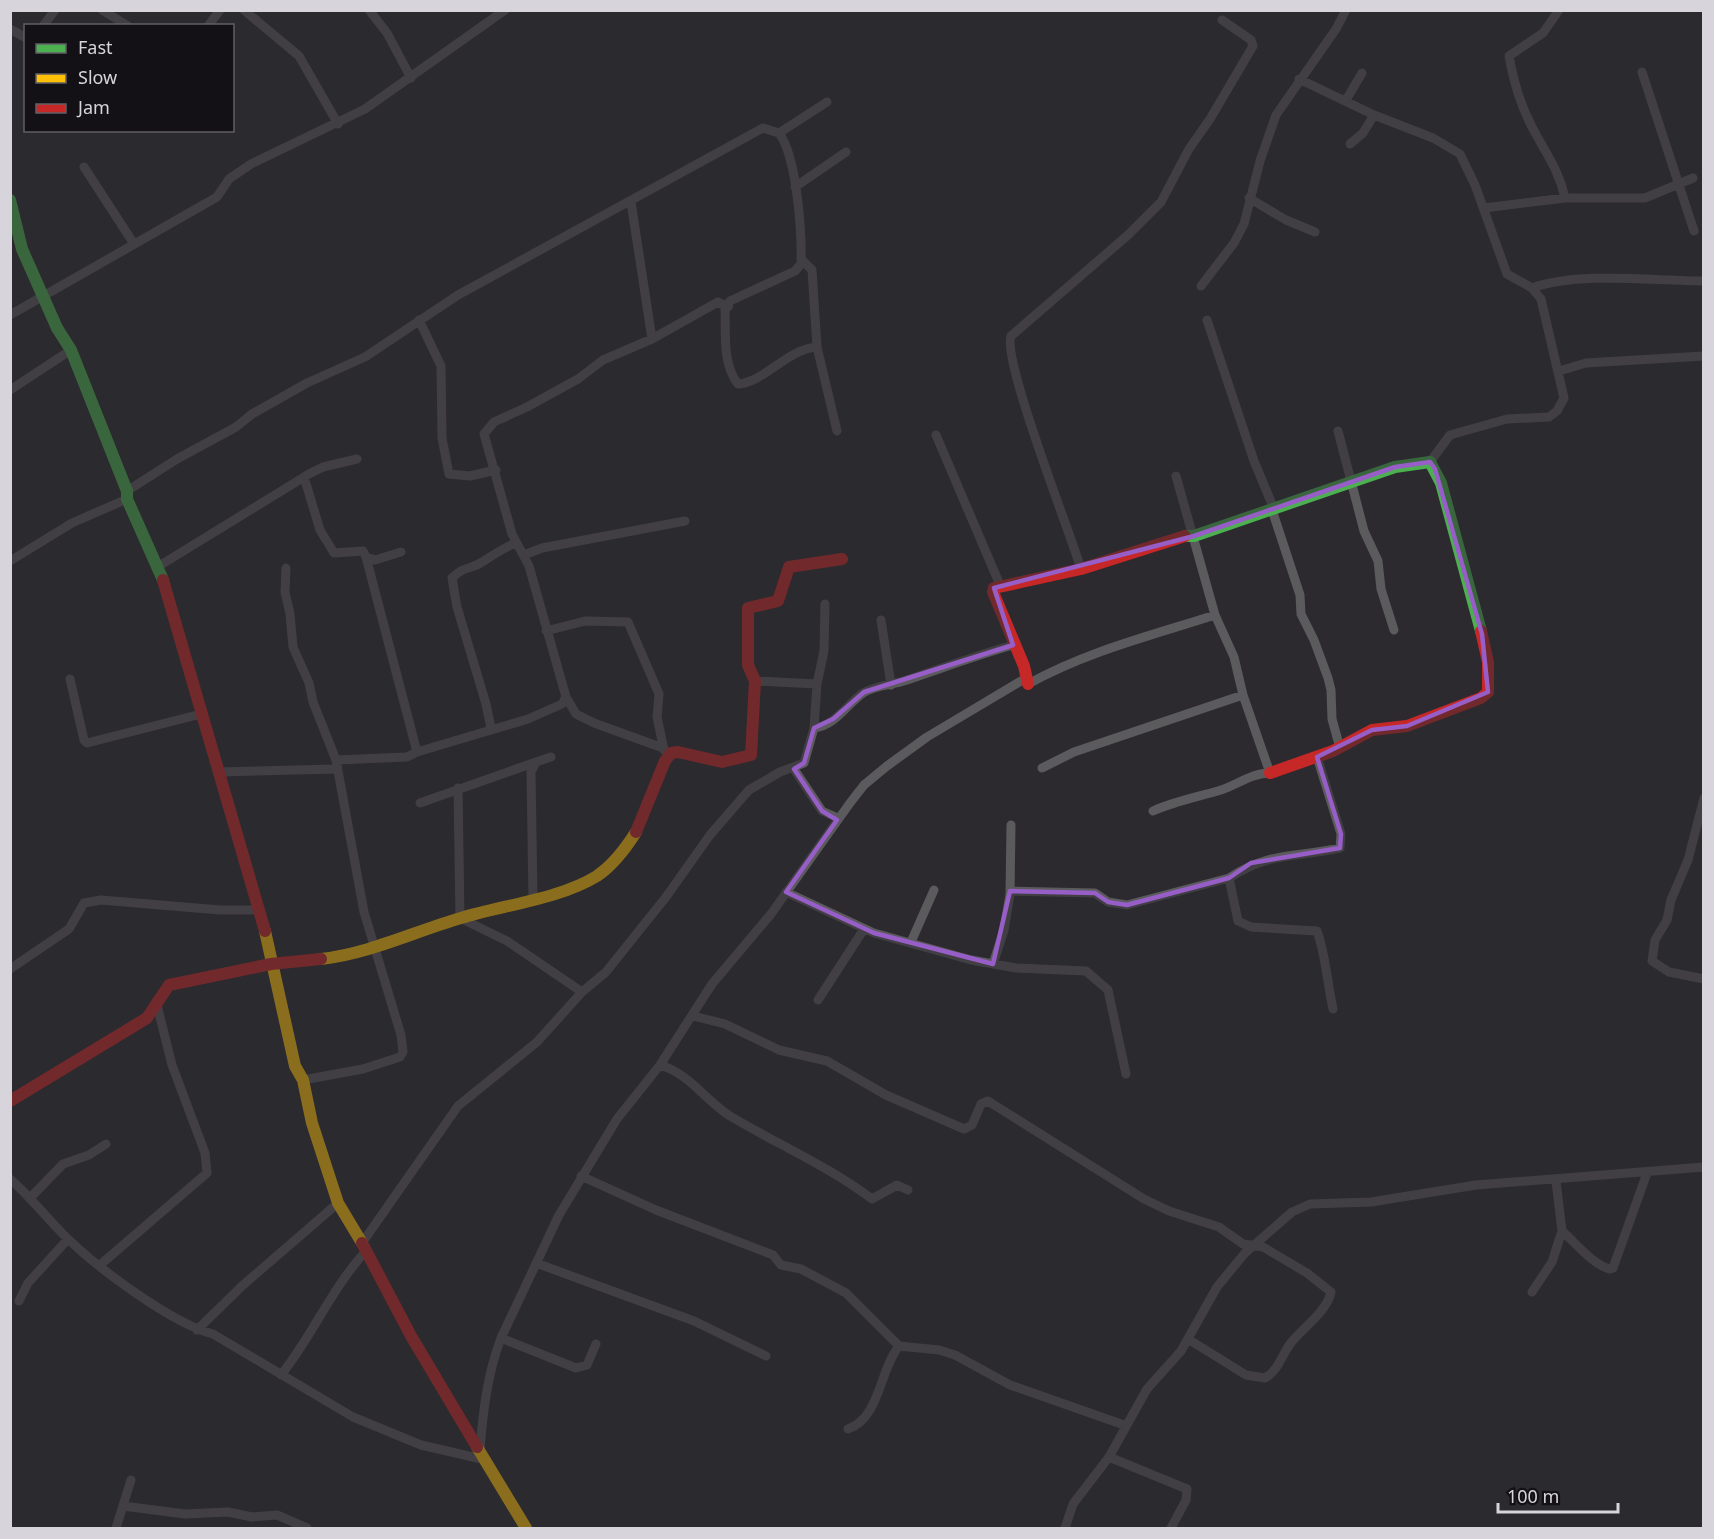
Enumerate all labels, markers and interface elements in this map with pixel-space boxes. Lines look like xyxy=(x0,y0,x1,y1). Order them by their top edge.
legend xyxy=(24,24,234,132)
text: Fast xyxy=(78,35,113,59)
text: Slow xyxy=(78,65,117,89)
text: Jam xyxy=(76,95,110,119)
scale bar xyxy=(1498,1476,1618,1514)
text: 100 m xyxy=(1507,1484,1559,1508)

